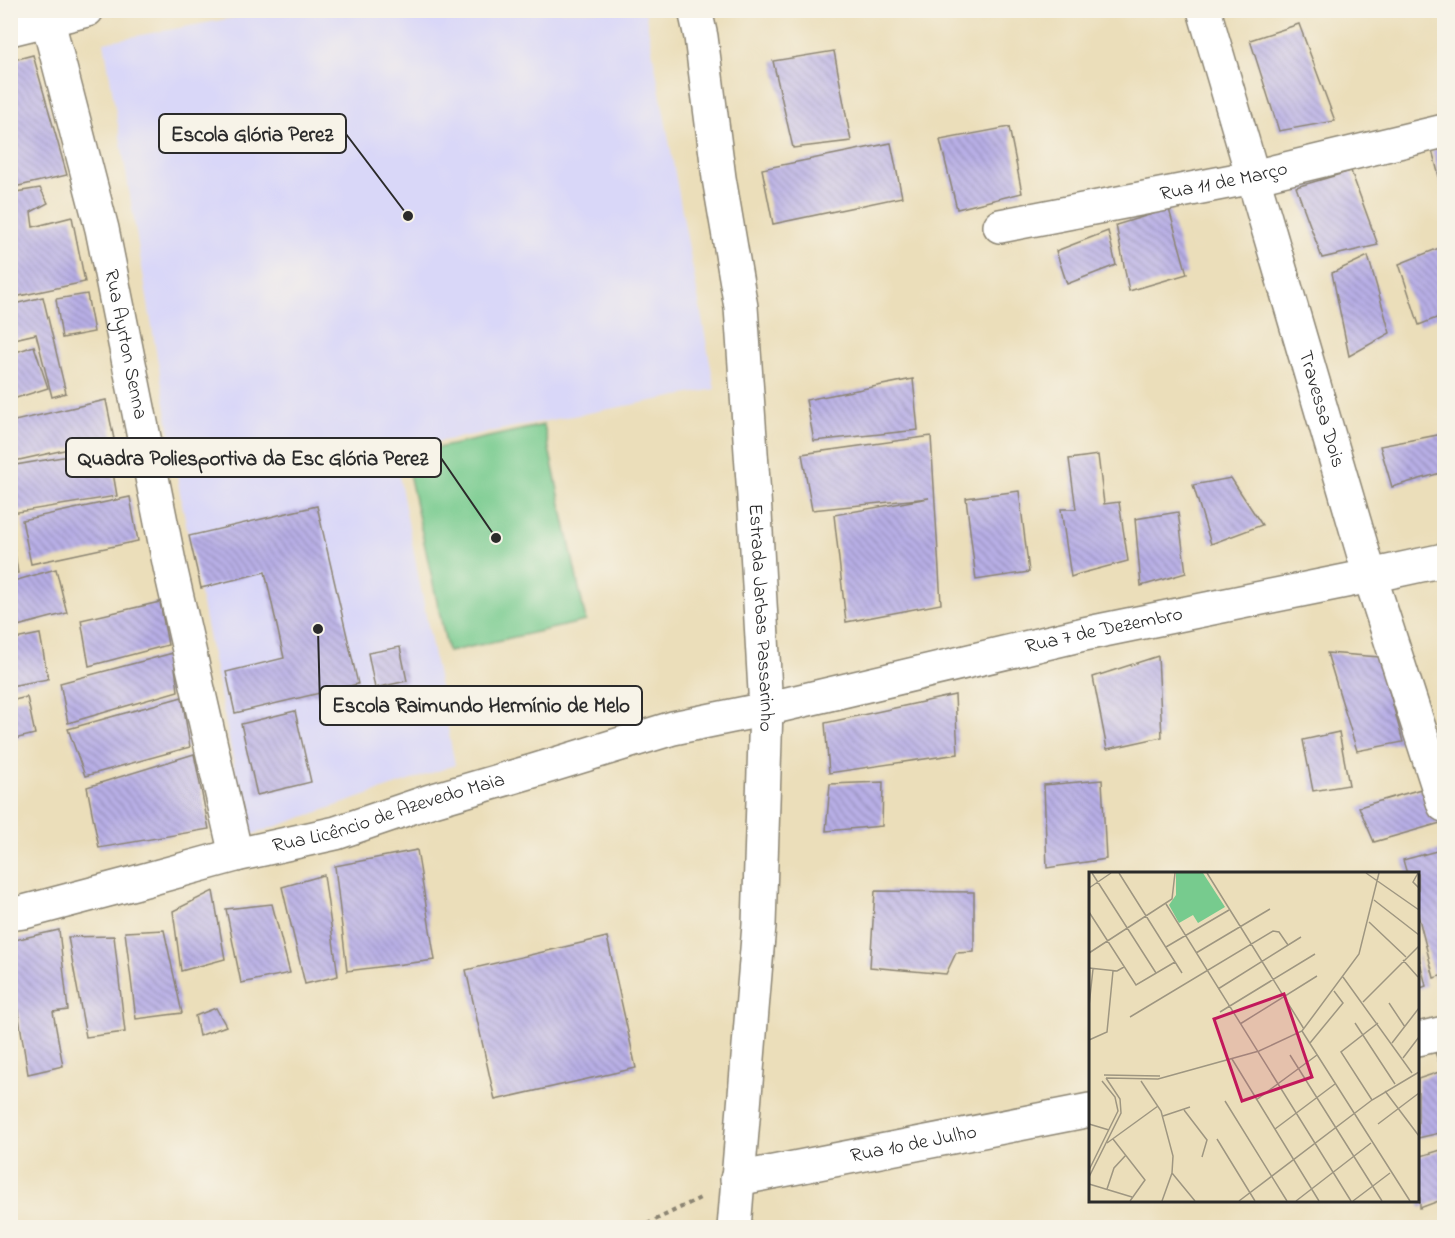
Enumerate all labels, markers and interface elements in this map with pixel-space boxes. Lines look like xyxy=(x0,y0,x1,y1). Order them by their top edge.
callout: Escola Glória Perez xyxy=(159,114,346,153)
text: Escola Glória Perez xyxy=(171,121,335,151)
street label: Rua 11 de Março xyxy=(1157,155,1291,209)
street label: Rua Ayrton Senna xyxy=(96,267,154,422)
street label: Travessa Dois xyxy=(1290,347,1352,471)
callout: Quadra Poliesportiva da Esc Glória Perez xyxy=(66,438,441,477)
text: Quadra Poliesportiva da Esc Glória Perez xyxy=(78,445,429,475)
street label: Estrada Jarbas Passarinho xyxy=(740,503,781,732)
street label: Rua 7 de Dezembro xyxy=(1022,600,1185,662)
callout: Escola Raimundo Hermínio de Melo xyxy=(320,686,642,725)
text: Escola Raimundo Hermínio de Melo xyxy=(332,692,630,722)
street label: Rua Licêncio de Azevedo Maia xyxy=(270,765,508,861)
inset map xyxy=(1089,872,1419,1202)
street label: Rua 10 de Julho xyxy=(848,1118,979,1171)

